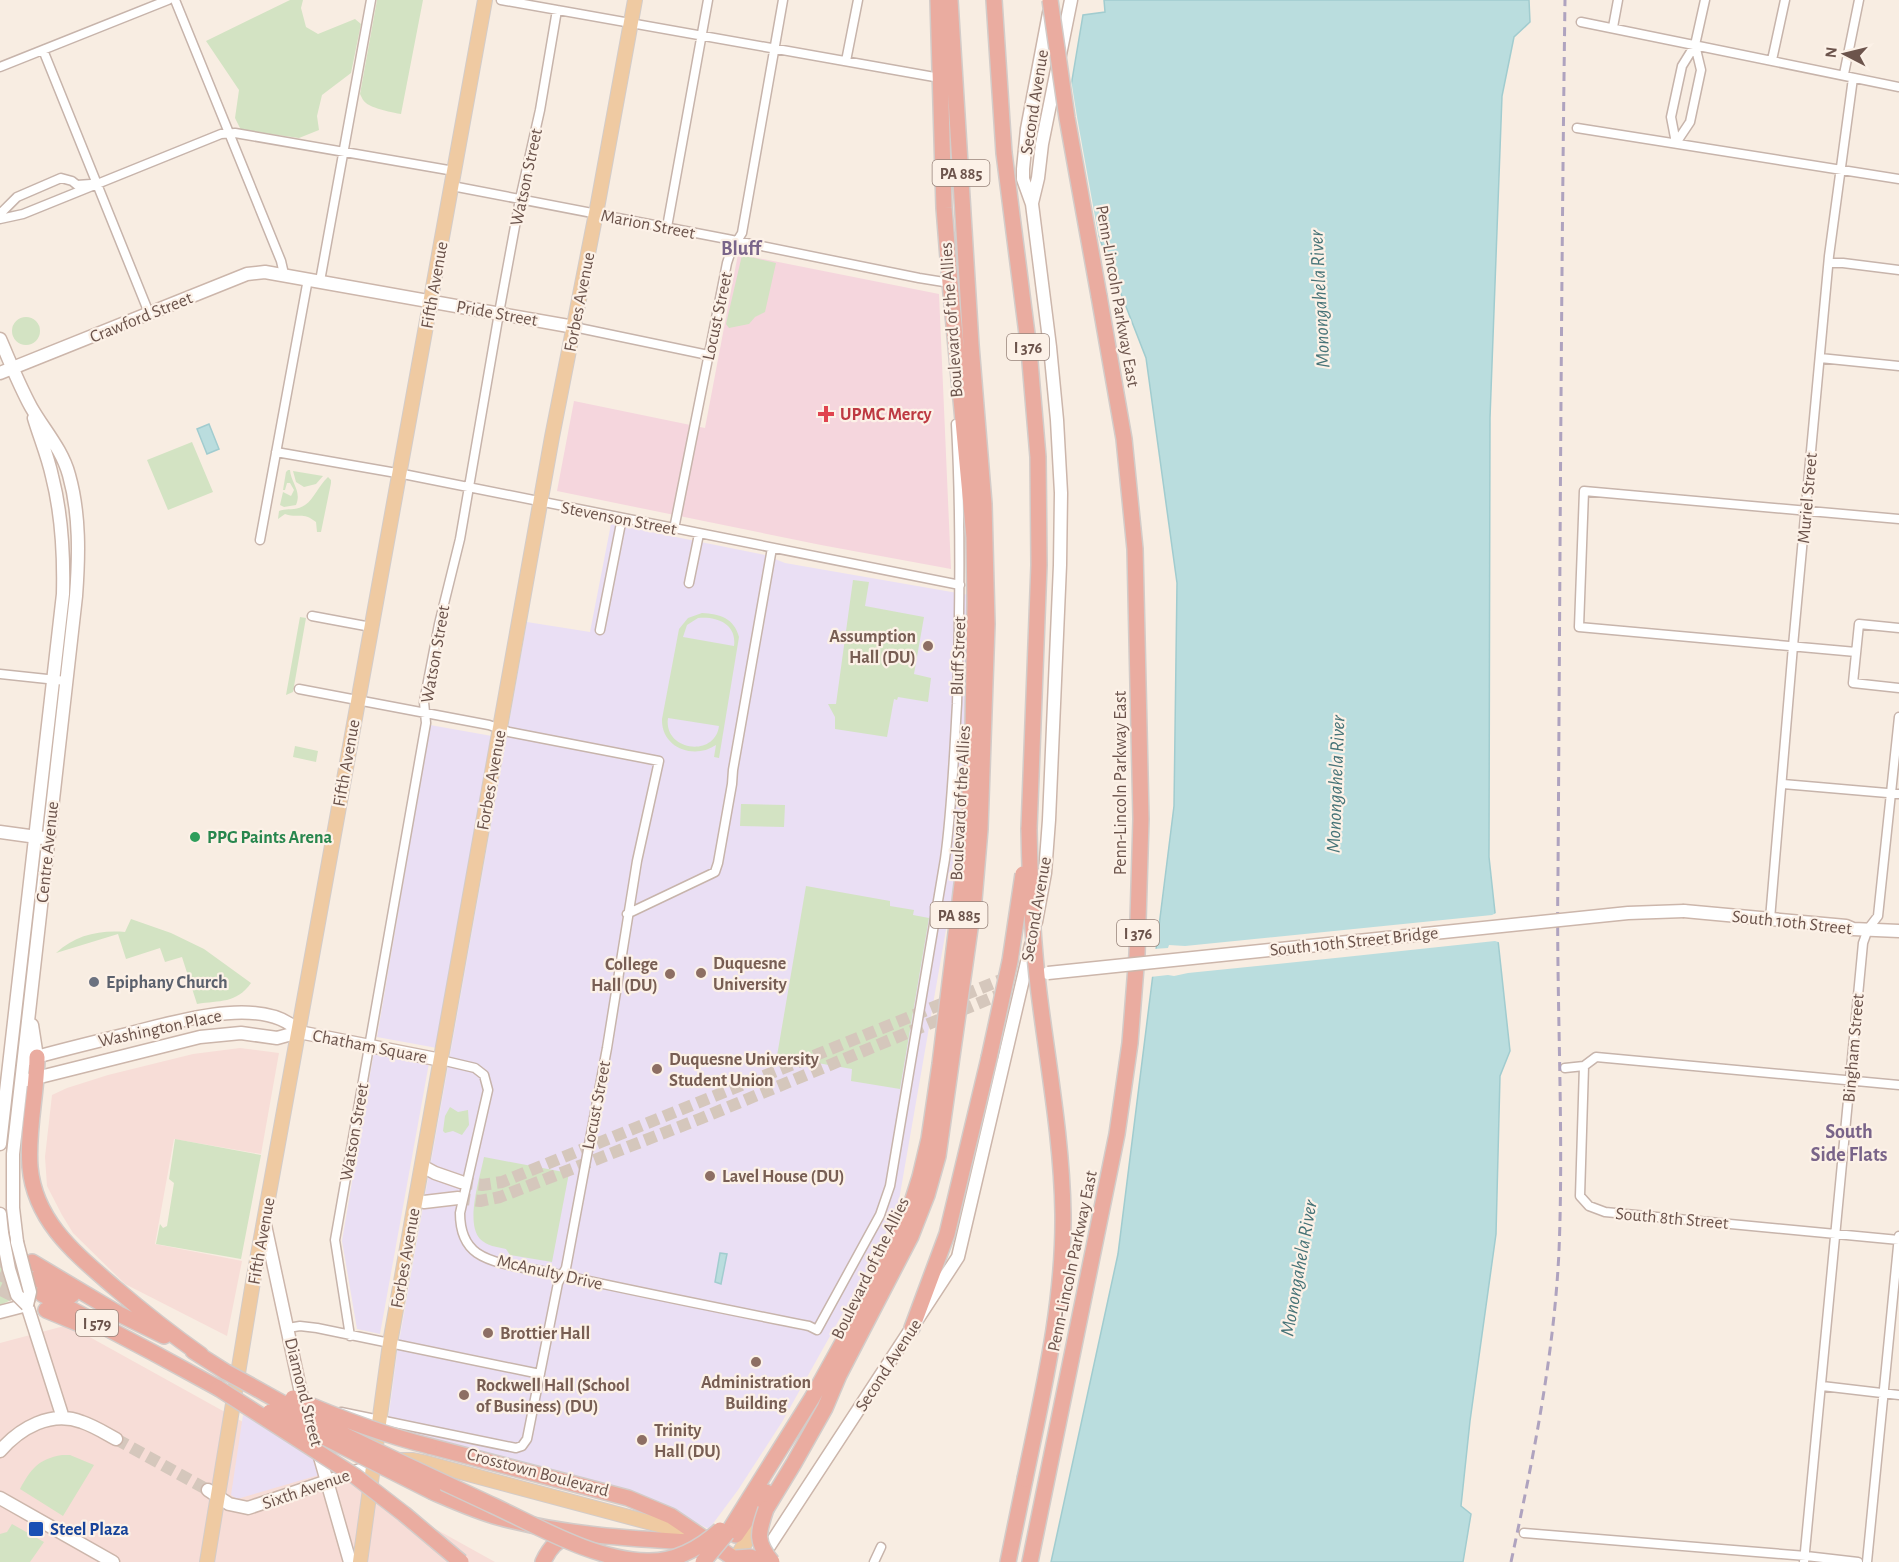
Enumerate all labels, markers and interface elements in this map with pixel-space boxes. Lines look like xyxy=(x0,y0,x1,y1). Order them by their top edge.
north arrow xyxy=(1815,24,1875,84)
text: N xyxy=(1822,46,1840,59)
street label: Second Avenue xyxy=(1018,48,1052,156)
street label: Watson Street xyxy=(508,127,546,228)
road number: PA 885 xyxy=(932,160,990,186)
street label: Penn-Lincoln Parkway East xyxy=(1092,204,1142,389)
street label: Marion Street xyxy=(599,207,697,243)
water label: Monongahela River xyxy=(1306,229,1334,368)
district label: Bluff xyxy=(721,239,762,259)
street label: Fifth Avenue xyxy=(418,240,452,330)
street label: Boulevard of the Allies xyxy=(938,242,966,398)
street label: Forbes Avenue xyxy=(561,251,598,354)
street label: Locust Street xyxy=(700,270,736,362)
street label: Crawford Street xyxy=(87,289,196,347)
street label: Pride Street xyxy=(455,298,539,330)
road number: I 376 xyxy=(1007,334,1049,360)
marker: UPMC Mercy xyxy=(817,405,835,423)
place label: UPMC Mercy xyxy=(840,406,933,424)
street label: Muriel Street xyxy=(1795,452,1821,544)
street label: Stevenson Street xyxy=(560,499,678,539)
street label: Watson Street xyxy=(419,604,453,705)
street label: Bluff Street xyxy=(949,616,969,696)
place label: Assumption Hall (DU) xyxy=(829,628,916,667)
marker: Assumption Hall (DU) xyxy=(921,639,935,653)
street label: Penn-Lincoln Parkway East xyxy=(1112,690,1130,875)
water label: Monongahela River xyxy=(1324,714,1348,853)
street label: Fifth Avenue xyxy=(330,718,364,808)
street label: Boulevard of the Allies xyxy=(948,725,974,881)
street label: Forbes Avenue xyxy=(474,729,510,832)
street label: Centre Avenue xyxy=(34,801,62,904)
place label: PPG Paints Arena xyxy=(207,829,332,847)
marker: PPG Paints Arena xyxy=(188,830,202,844)
street label: Second Avenue xyxy=(1019,855,1055,963)
road number: PA 885 xyxy=(930,902,988,928)
street label: South 10th Street xyxy=(1731,908,1853,938)
road number: I 376 xyxy=(1117,920,1159,946)
street label: South 10th Street Bridge xyxy=(1269,924,1439,960)
place label: Duquesne University xyxy=(713,955,788,994)
place label: College Hall (DU) xyxy=(591,956,658,995)
marker: Duquesne University xyxy=(694,966,708,980)
marker: College Hall (DU) xyxy=(663,967,677,981)
place label: Epiphany Church xyxy=(106,974,228,992)
marker: Epiphany Church xyxy=(87,975,101,989)
street label: Bingham Street xyxy=(1840,993,1868,1103)
street label: Washington Place xyxy=(97,1007,224,1051)
street label: Chatham Square xyxy=(311,1027,429,1067)
place label: Duquesne University Student Union xyxy=(669,1051,820,1090)
street label: Locust Street xyxy=(580,1059,614,1151)
marker: Duquesne University Student Union xyxy=(650,1062,664,1076)
street label: Watson Street xyxy=(338,1082,372,1183)
district label: South Side Flats xyxy=(1811,1122,1888,1165)
place label: Lavel House (DU) xyxy=(722,1168,845,1186)
marker: Lavel House (DU) xyxy=(703,1169,717,1183)
street label: Penn-Lincoln Parkway East xyxy=(1045,1169,1101,1353)
street label: Boulevard of the Allies xyxy=(829,1195,913,1342)
street label: Fifth Avenue xyxy=(245,1196,279,1286)
water label: Monongahela River xyxy=(1277,1198,1321,1338)
street label: South 8th Street xyxy=(1615,1205,1729,1233)
street label: Forbes Avenue xyxy=(388,1207,424,1310)
street label: McAnulty Drive xyxy=(495,1252,604,1294)
road number: I 579 xyxy=(76,1310,118,1336)
street label: Second Avenue xyxy=(852,1316,925,1415)
place label: Brottier Hall xyxy=(500,1325,590,1343)
marker: Brottier Hall xyxy=(481,1326,495,1340)
street label: Diamond Street xyxy=(281,1336,325,1449)
marker: Administration Building xyxy=(749,1355,763,1369)
place label: Administration Building xyxy=(701,1374,811,1413)
place label: Rockwell Hall (School of Business) (DU) xyxy=(476,1377,630,1416)
marker: Rockwell Hall (School of Business) (DU) xyxy=(457,1388,471,1402)
place label: Trinity Hall (DU) xyxy=(654,1422,721,1461)
marker: Trinity Hall (DU) xyxy=(635,1433,649,1447)
street label: Crosstown Boulevard xyxy=(465,1445,611,1501)
street label: Sixth Avenue xyxy=(260,1467,352,1513)
marker: Steel Plaza xyxy=(27,1520,45,1538)
place label: Steel Plaza xyxy=(50,1521,129,1539)

